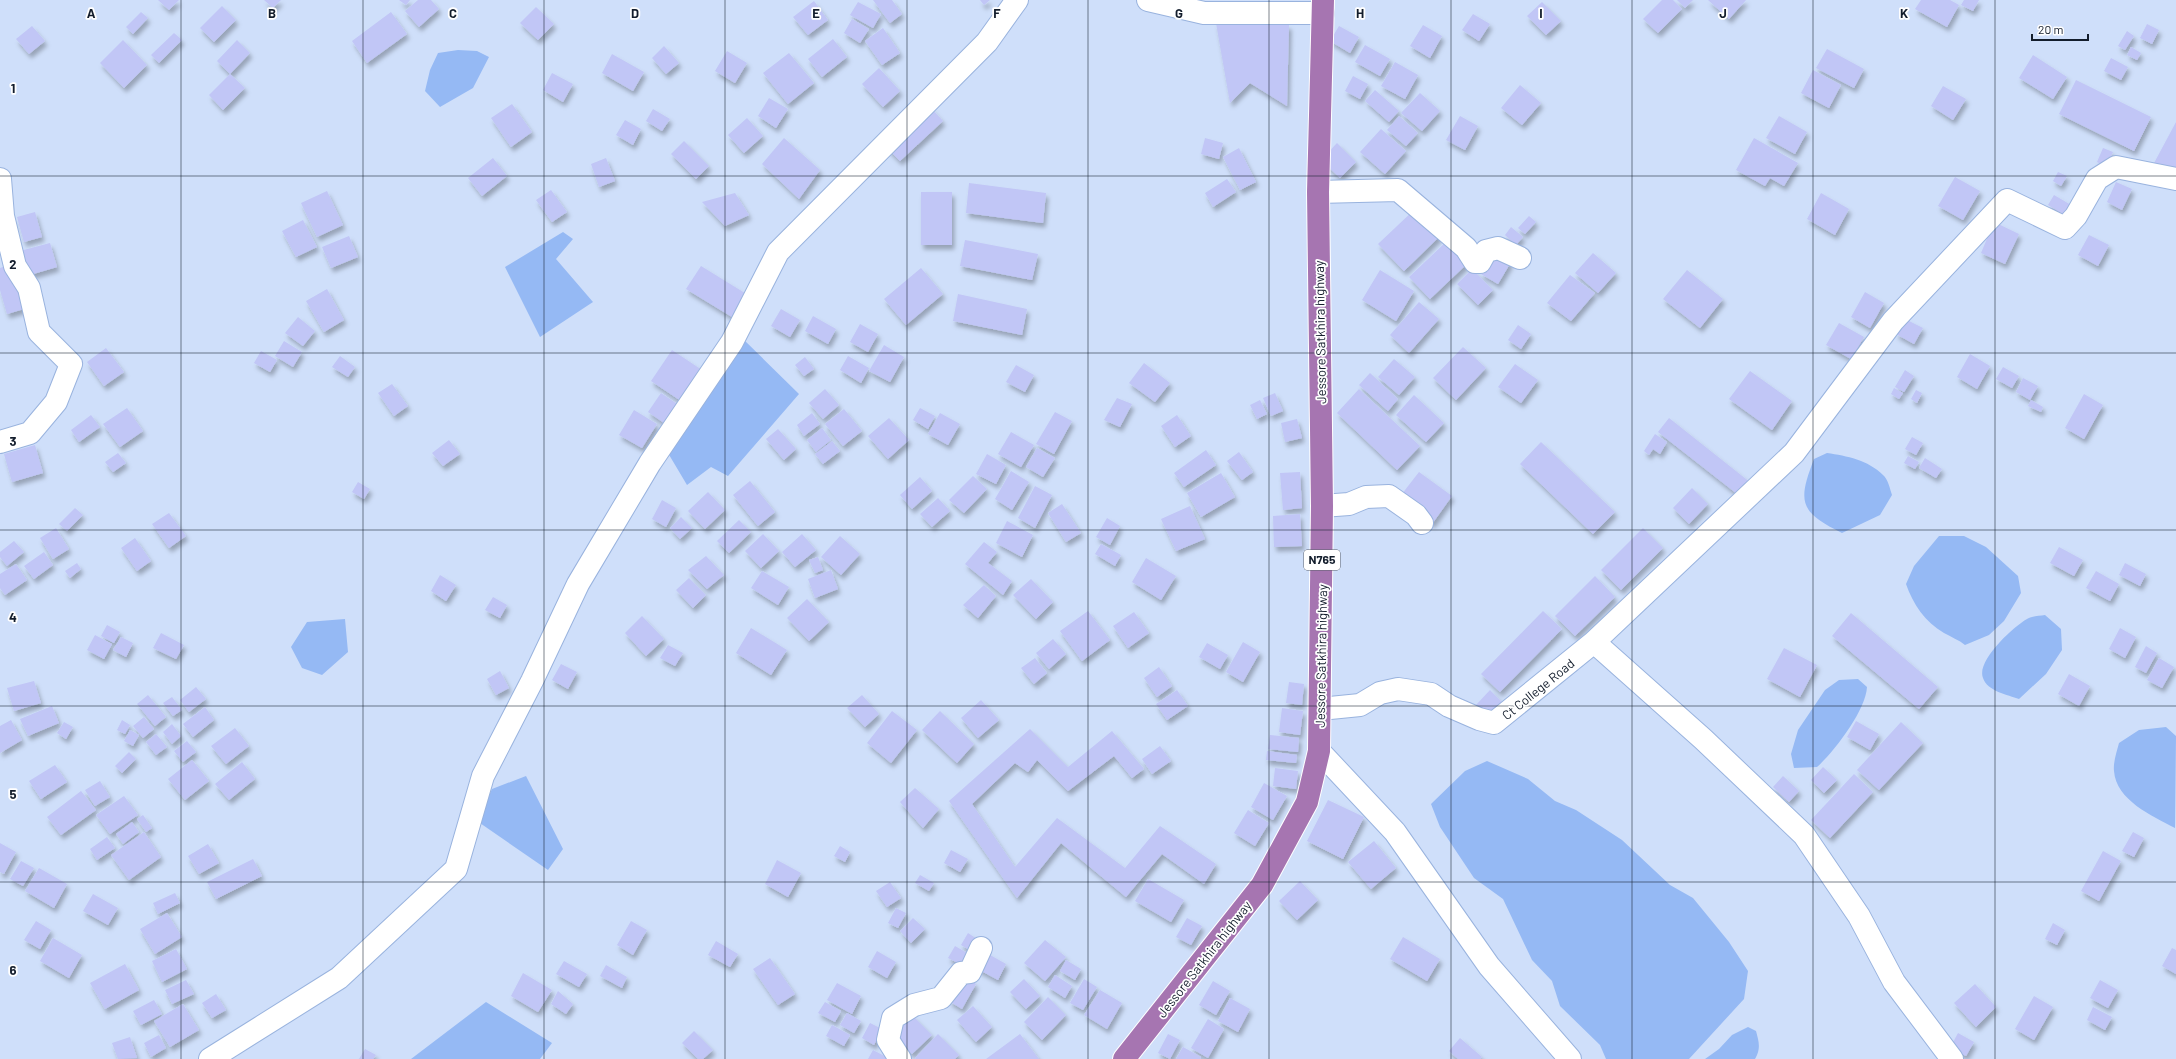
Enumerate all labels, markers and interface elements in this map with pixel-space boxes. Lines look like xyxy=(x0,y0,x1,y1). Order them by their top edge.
text: A xyxy=(87,5,96,21)
text: B xyxy=(268,5,276,21)
text: C xyxy=(449,5,457,21)
text: D xyxy=(631,5,639,21)
text: E xyxy=(812,5,820,21)
text: F xyxy=(993,5,1001,21)
text: G xyxy=(1175,5,1183,21)
text: H xyxy=(1356,5,1364,21)
text: I xyxy=(1539,5,1543,21)
text: J xyxy=(1719,5,1727,21)
text: K xyxy=(1900,5,1908,21)
scale bar xyxy=(2032,16,2088,42)
text: 20 m xyxy=(2038,22,2064,36)
text: 1 xyxy=(11,80,15,96)
text: 2 xyxy=(9,256,17,272)
street label: Jessore Satkhira highway xyxy=(1311,260,1329,404)
text: 3 xyxy=(9,433,17,449)
road number: N765 xyxy=(1304,550,1340,570)
street label: Jessore Satkhira highway xyxy=(1312,584,1330,728)
text: 4 xyxy=(9,609,17,625)
street label: Ct College Road xyxy=(1499,655,1577,723)
text: 5 xyxy=(9,786,17,802)
street label: Jessore Satkhira highway xyxy=(1154,898,1254,1020)
text: 6 xyxy=(10,962,17,978)

